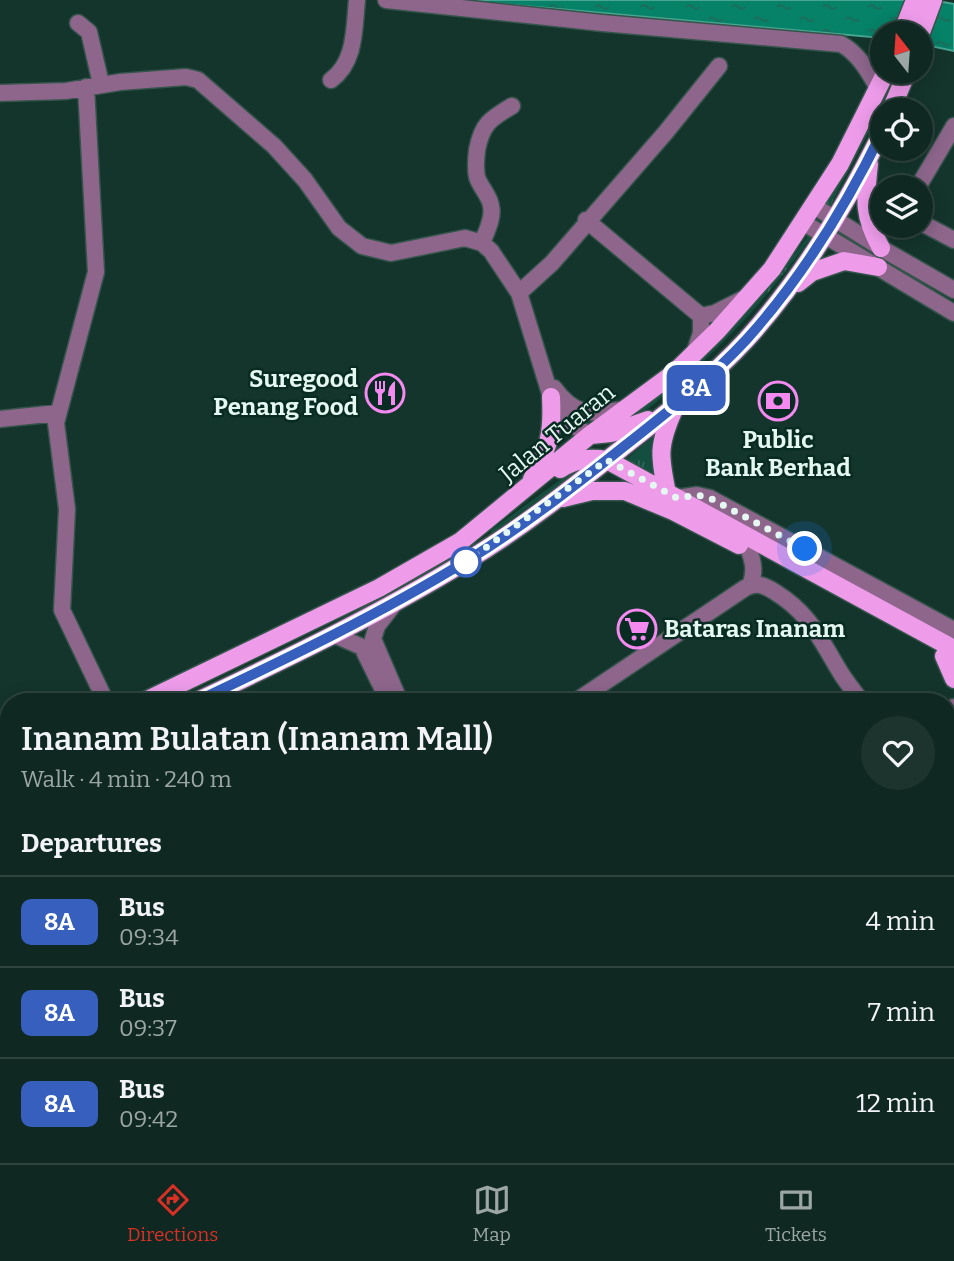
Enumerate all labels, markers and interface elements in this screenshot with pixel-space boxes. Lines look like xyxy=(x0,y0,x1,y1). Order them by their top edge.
north arrow xyxy=(870,21,933,84)
map controls xyxy=(870,21,933,238)
button: locate xyxy=(870,98,933,161)
button: layers xyxy=(870,175,933,238)
place label: Suregood Penang Food xyxy=(213,365,358,421)
line badge: 8A xyxy=(664,365,728,411)
restaurant icon: Suregood Penang Food xyxy=(364,372,406,414)
text: 8A xyxy=(681,374,711,402)
street label: Jalan Tuaran xyxy=(493,378,620,489)
bank icon: Public Bank Berhad xyxy=(757,380,799,422)
place label: Public Bank Berhad xyxy=(705,426,851,482)
your location xyxy=(787,531,822,566)
unlabelled marker xyxy=(451,547,481,577)
supermarket icon: Bataras Inanam xyxy=(616,608,658,650)
place label: Bataras Inanam xyxy=(664,615,845,643)
button: heart xyxy=(861,716,935,790)
text: Inanam Bulatan (Inanam Mall) xyxy=(21,719,493,759)
text: Walk · 4 min · 240 m xyxy=(21,765,232,793)
text: Departures xyxy=(21,828,162,859)
text: Bus xyxy=(119,892,165,923)
text: 4 min xyxy=(866,906,935,937)
text: 8A xyxy=(44,908,75,936)
text: 09:34 xyxy=(119,923,179,951)
text: Bus xyxy=(119,983,165,1014)
text: 7 min xyxy=(868,997,935,1028)
text: 8A xyxy=(44,999,75,1027)
text: 09:37 xyxy=(119,1014,177,1042)
text: Bus xyxy=(119,1074,165,1105)
text: 12 min xyxy=(856,1088,935,1119)
text: 8A xyxy=(44,1090,75,1118)
text: 09:42 xyxy=(119,1105,178,1133)
tab: Directions xyxy=(127,1181,218,1246)
tab: Map xyxy=(473,1181,511,1246)
tab: Tickets xyxy=(765,1181,827,1246)

